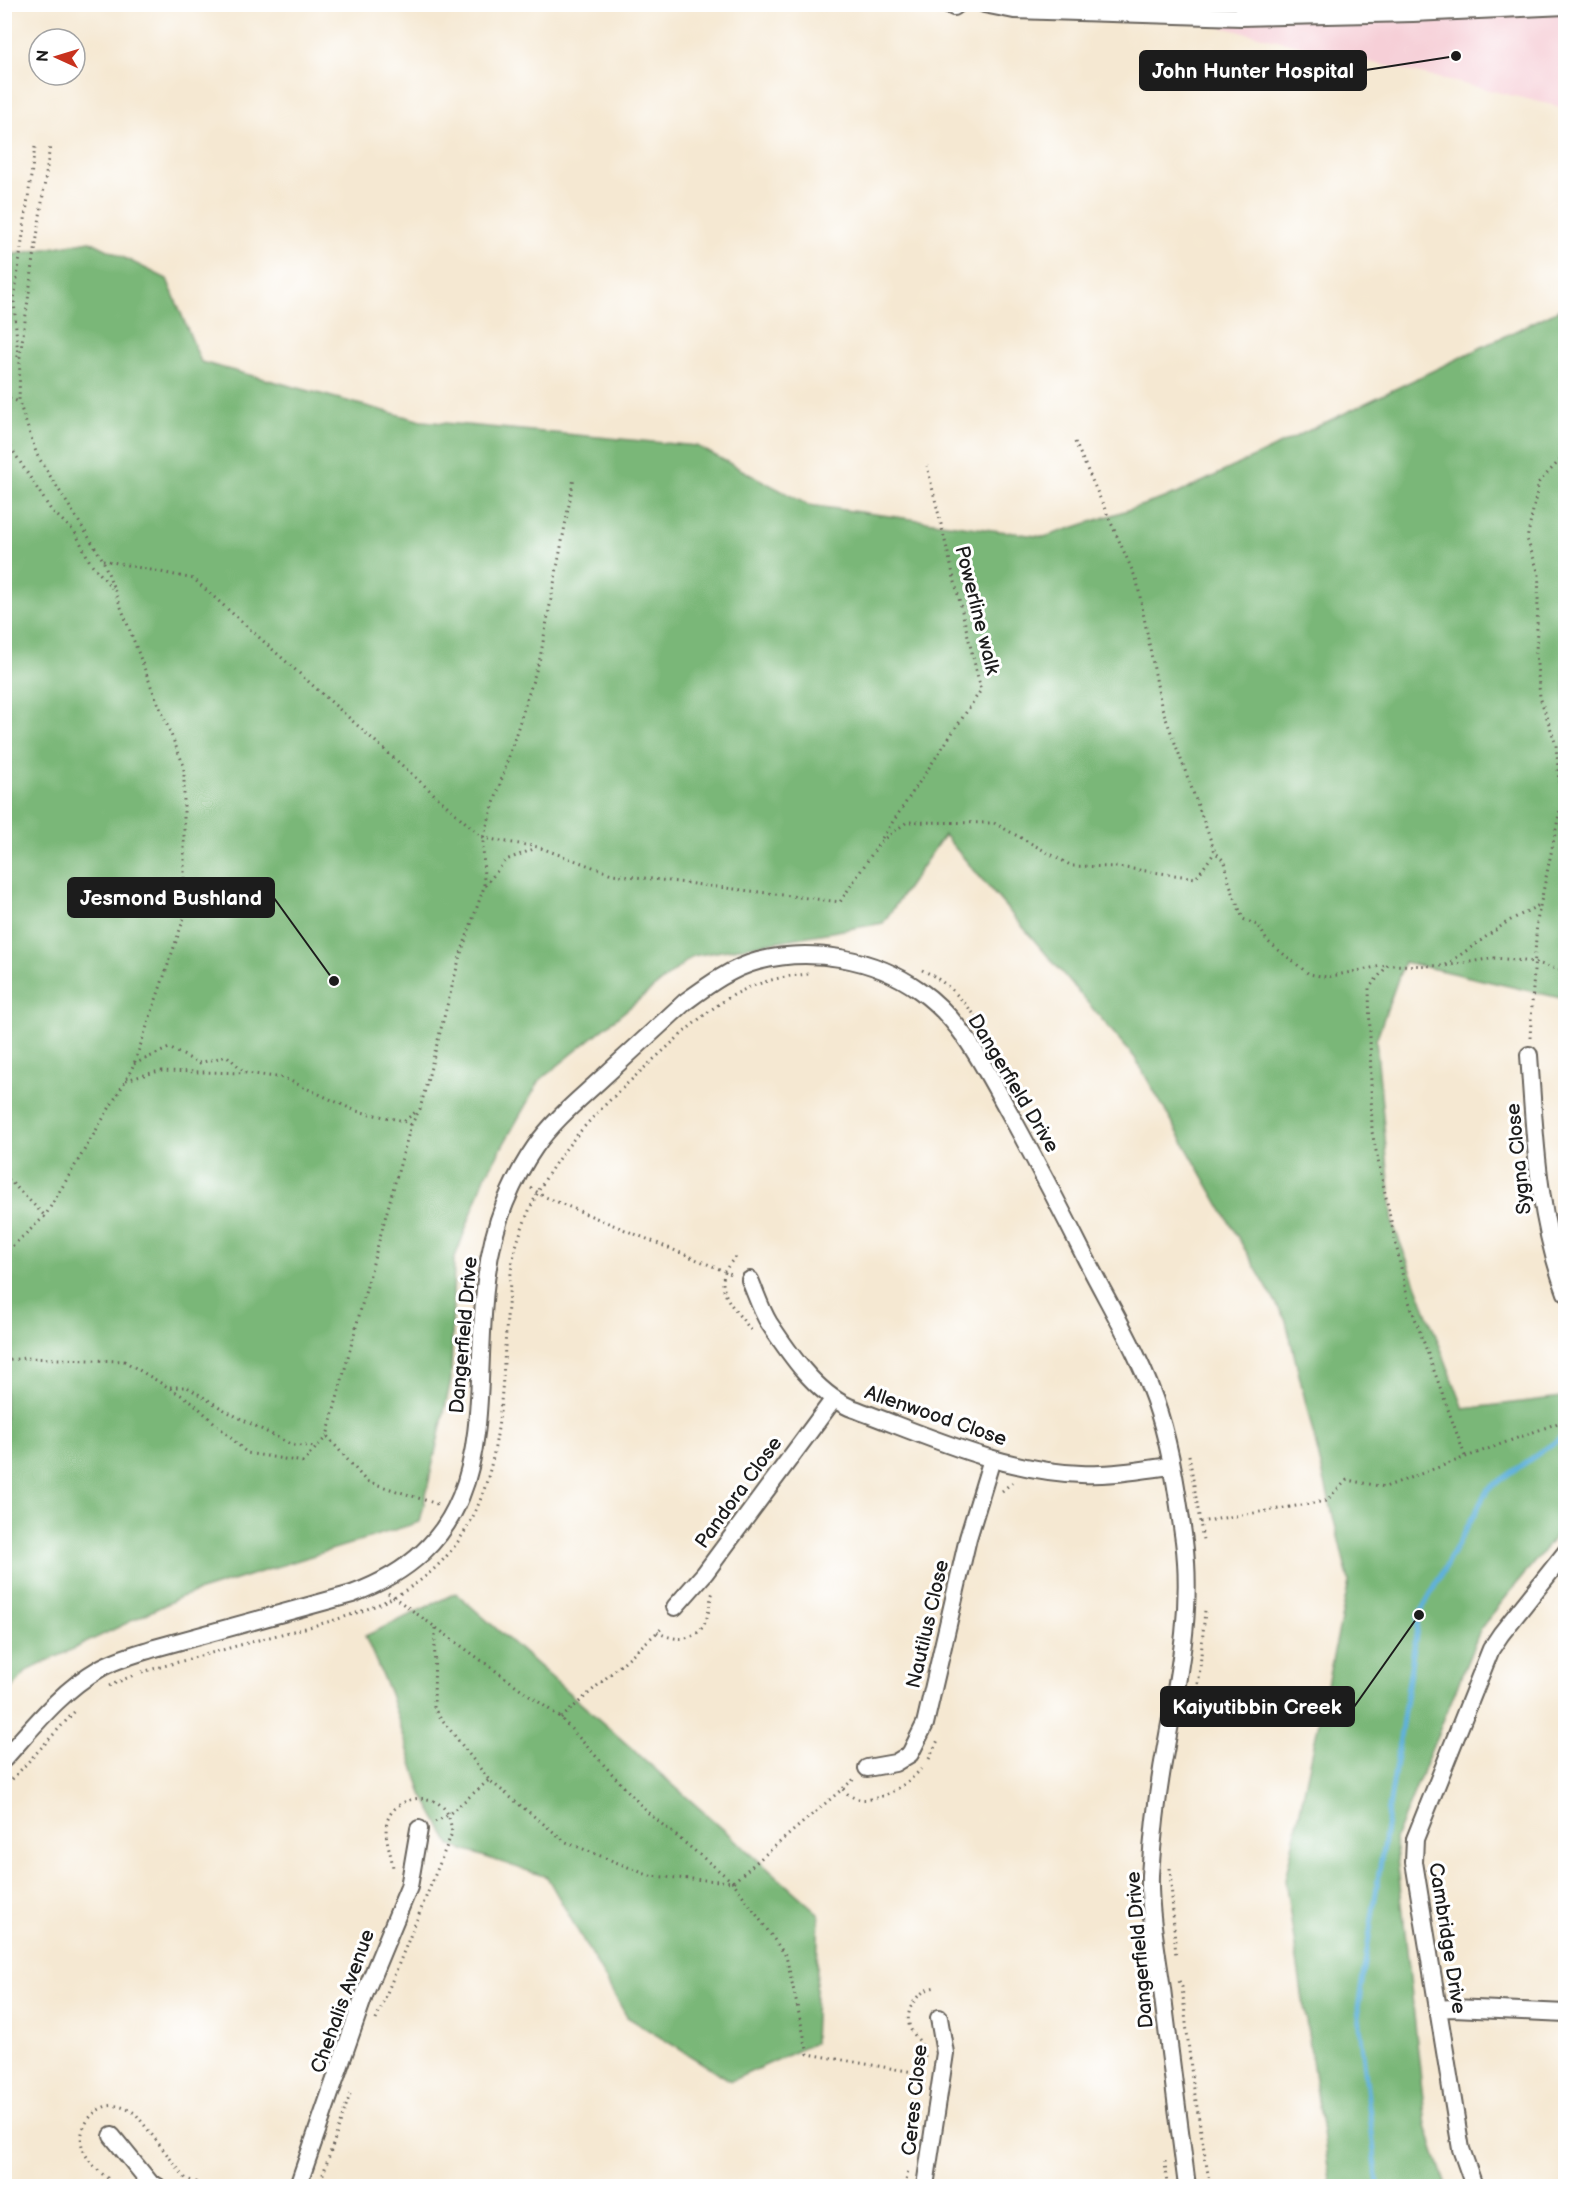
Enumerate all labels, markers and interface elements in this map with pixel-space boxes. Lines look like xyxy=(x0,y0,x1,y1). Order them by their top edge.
north arrow xyxy=(27,27,87,87)
text: N xyxy=(34,49,53,63)
callout: John Hunter Hospital xyxy=(1140,51,1366,90)
text: John Hunter Hospital xyxy=(1152,59,1354,84)
street label: Powerline walk xyxy=(949,543,1005,677)
callout: Jesmond Bushland xyxy=(68,878,274,917)
text: Jesmond Bushland xyxy=(80,886,262,911)
street label: Dangerfield Drive xyxy=(962,1010,1064,1157)
street label: Sygna Close xyxy=(1501,1102,1537,1216)
street label: Dangerfield Drive xyxy=(445,1256,483,1415)
street label: Allenwood Close xyxy=(862,1380,1010,1452)
street label: Pandora Close xyxy=(690,1432,788,1553)
street label: Nautilus Close xyxy=(902,1558,954,1691)
callout: Kaiyutibbin Creek xyxy=(1161,1687,1354,1726)
text: Kaiyutibbin Creek xyxy=(1172,1695,1342,1720)
street label: Cambridge Drive xyxy=(1423,1861,1471,2016)
street label: Dangerfield Drive xyxy=(1121,1870,1159,2029)
street label: Chehalis Avenue xyxy=(306,1926,380,2076)
street label: Ceres Close xyxy=(897,2043,933,2157)

